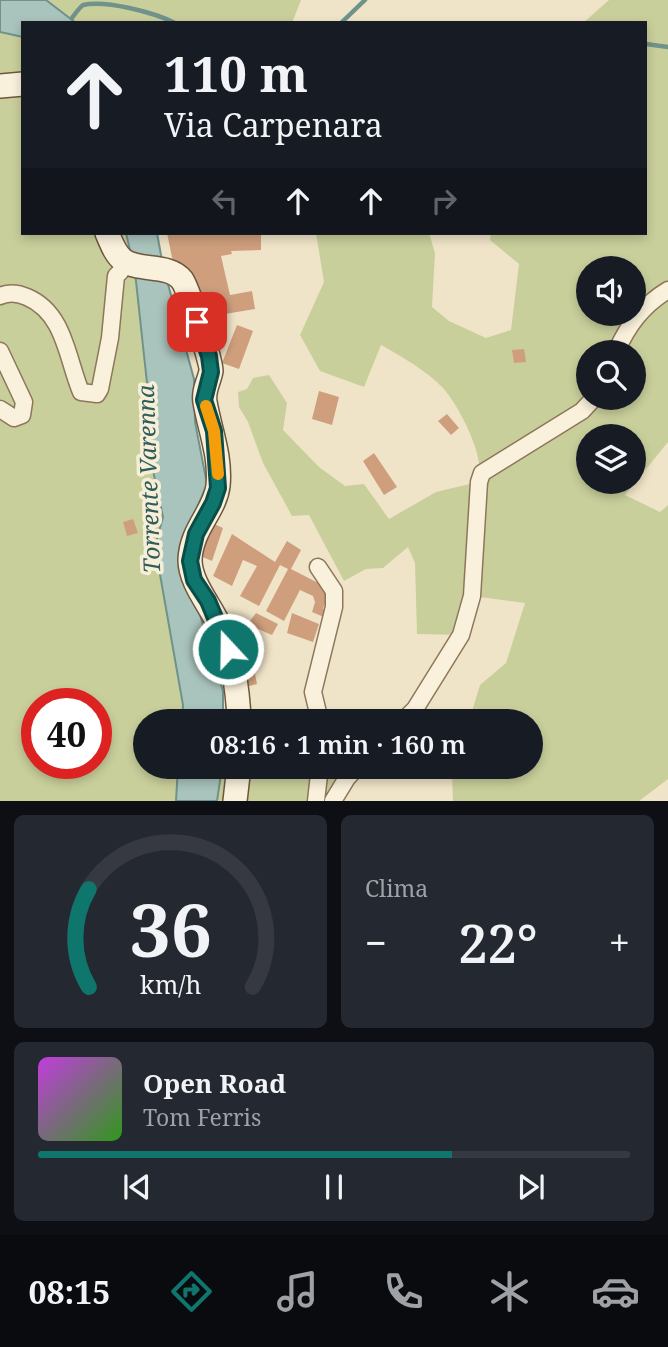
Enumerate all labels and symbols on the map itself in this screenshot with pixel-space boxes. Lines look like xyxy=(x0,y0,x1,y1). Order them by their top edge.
pin xyxy=(167,292,227,352)
water label: Torrente Varenna xyxy=(129,384,167,574)
position arrow xyxy=(191,612,265,686)
speed limit sign: 40 xyxy=(21,688,112,779)

